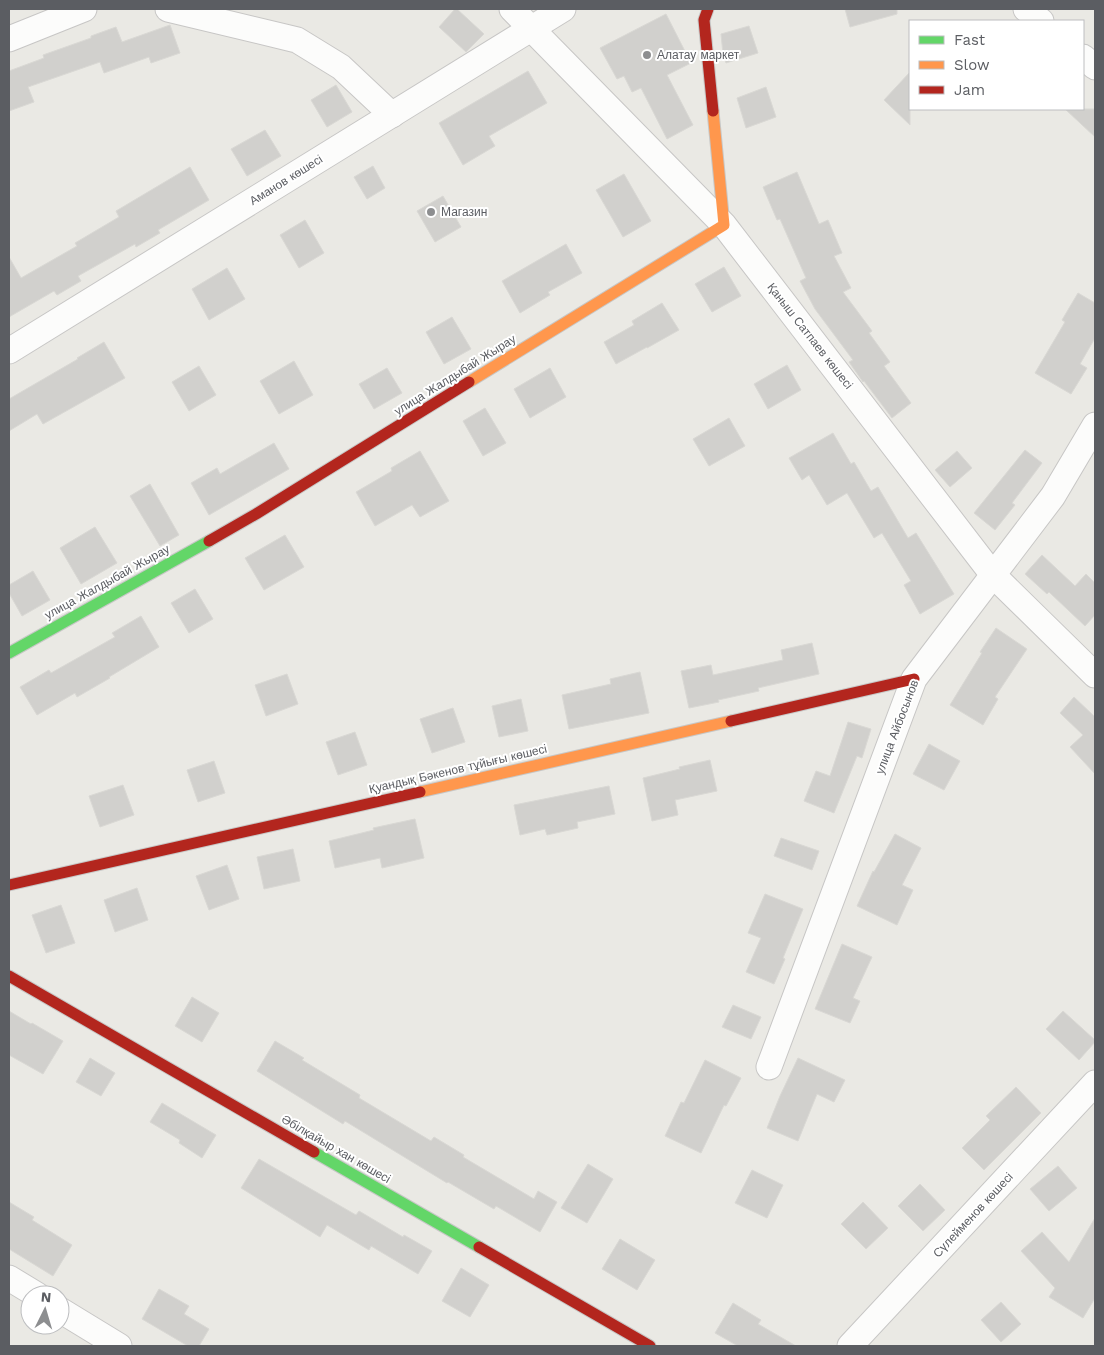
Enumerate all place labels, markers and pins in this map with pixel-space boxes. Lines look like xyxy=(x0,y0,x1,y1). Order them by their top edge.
place label: Алатау маркет xyxy=(657,48,740,62)
marker: Алатау маркет xyxy=(641,49,653,61)
place label: Магазин xyxy=(441,205,487,219)
marker: Магазин xyxy=(425,206,437,218)

